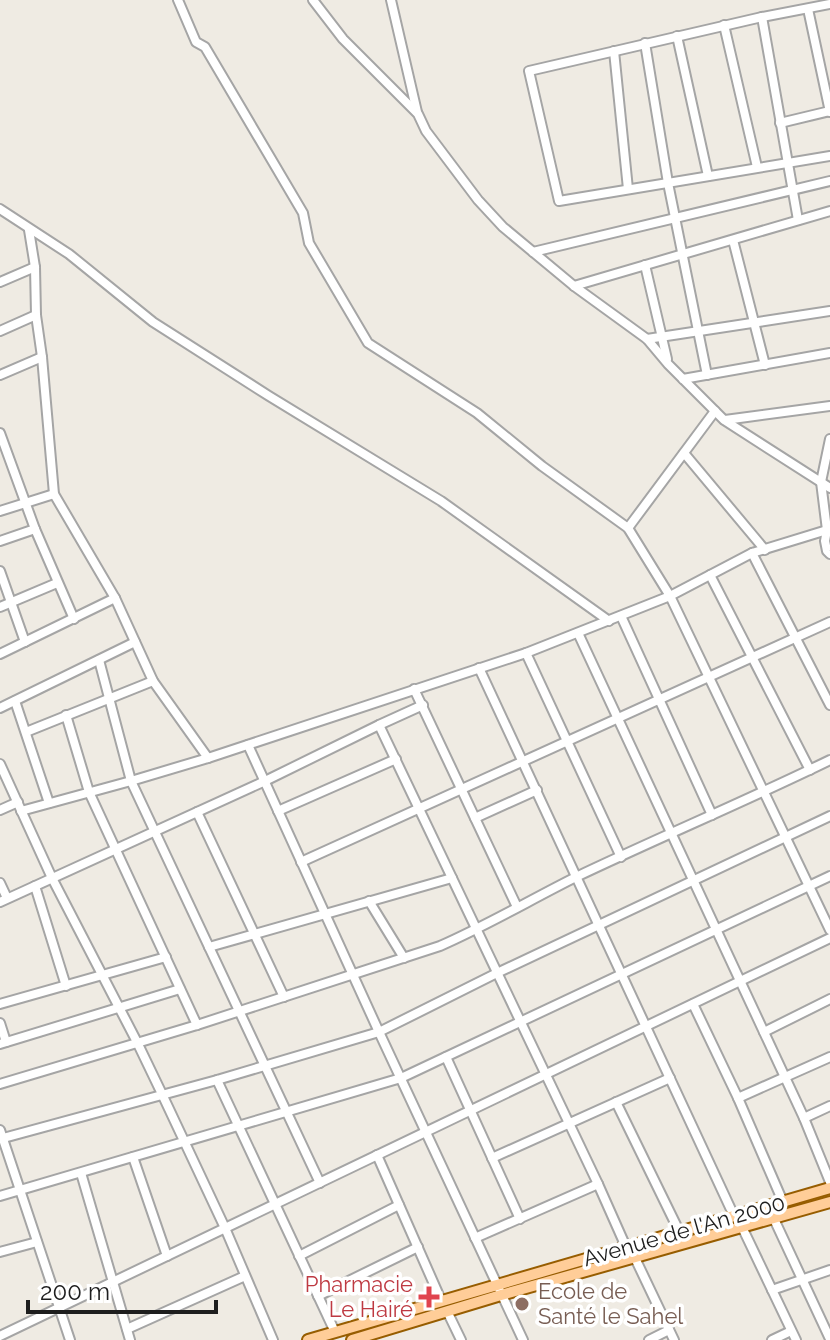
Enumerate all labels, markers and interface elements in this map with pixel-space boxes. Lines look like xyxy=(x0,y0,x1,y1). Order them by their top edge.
street label: Avenue de l'An 2000 xyxy=(580,1189,788,1271)
scale bar xyxy=(28,1264,216,1314)
place label: Pharmacie Le Hairé xyxy=(305,1271,413,1322)
text: 200 m xyxy=(40,1277,110,1306)
place label: Ecole de Santé le Sahel xyxy=(538,1278,683,1329)
marker: Pharmacie Le Hairé xyxy=(420,1288,438,1306)
marker: Ecole de Santé le Sahel xyxy=(513,1295,531,1313)

